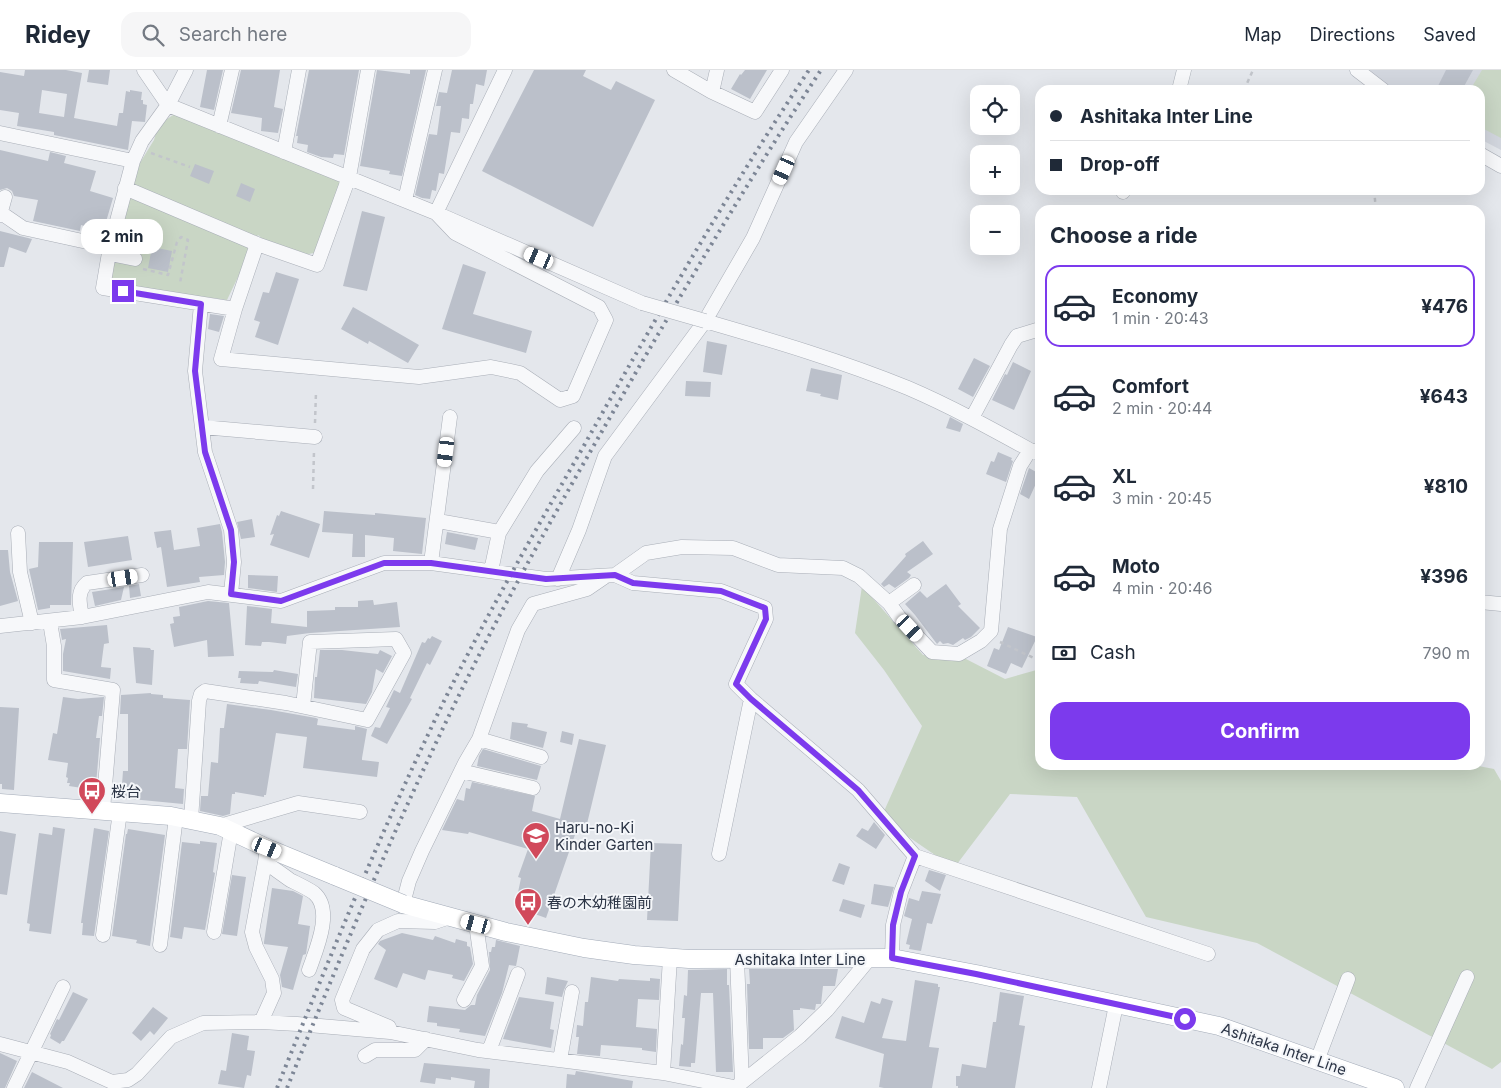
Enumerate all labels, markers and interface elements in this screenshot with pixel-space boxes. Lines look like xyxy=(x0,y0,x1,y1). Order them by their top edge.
search box xyxy=(121,12,471,57)
text: Ridey xyxy=(25,20,91,49)
icon: search xyxy=(139,21,167,49)
text: Search here xyxy=(179,23,287,46)
text: Map xyxy=(1244,24,1282,45)
text: Directions xyxy=(1310,24,1395,45)
text: Saved xyxy=(1423,24,1476,45)
map controls xyxy=(970,85,1020,255)
button: locate xyxy=(970,85,1020,135)
text: Ashitaka Inter Line xyxy=(1080,105,1253,128)
button: + xyxy=(970,145,1020,195)
car xyxy=(771,153,796,187)
text: Drop-off xyxy=(1080,153,1160,176)
button: − xyxy=(970,205,1020,255)
callout: 2 min xyxy=(82,218,164,254)
text: Choose a ride xyxy=(1050,222,1198,248)
text: 2 min xyxy=(101,226,143,246)
car xyxy=(522,245,555,271)
route end xyxy=(112,280,134,302)
icon: car xyxy=(1052,284,1097,329)
text: Economy xyxy=(1112,285,1198,308)
text: ¥476 xyxy=(1421,295,1468,318)
text: 1 min · 20:43 xyxy=(1112,308,1209,328)
icon: car xyxy=(1052,374,1097,419)
text: Comfort xyxy=(1112,375,1189,398)
text: ¥643 xyxy=(1420,385,1468,408)
text: 2 min · 20:44 xyxy=(1112,398,1212,418)
car xyxy=(436,436,455,468)
icon: car xyxy=(1052,464,1097,509)
text: XL xyxy=(1112,465,1137,488)
text: ¥810 xyxy=(1424,475,1468,498)
text: 3 min · 20:45 xyxy=(1112,488,1212,508)
icon: car xyxy=(1052,554,1097,599)
text: Moto xyxy=(1112,555,1160,578)
text: ¥396 xyxy=(1420,565,1468,588)
car xyxy=(107,568,138,588)
text: 4 min · 20:46 xyxy=(1112,578,1213,598)
car xyxy=(894,612,925,644)
icon: cash xyxy=(1050,639,1078,667)
text: Cash xyxy=(1090,641,1136,664)
text: 790 m xyxy=(1423,643,1470,663)
button: Confirm xyxy=(1050,702,1470,760)
bus stop icon: 桜台 xyxy=(77,776,107,815)
place label: 桜台 xyxy=(111,782,141,801)
place label: Haru-no-Ki Kinder Garten xyxy=(555,818,653,854)
school or university icon: Haru-no-Ki Kinder Garten xyxy=(521,821,551,860)
car xyxy=(250,835,283,861)
bus stop icon: 春の木幼稚園前 xyxy=(513,887,543,926)
place label: 春の木幼稚園前 xyxy=(547,893,652,912)
car xyxy=(459,913,492,935)
street label: Ashitaka Inter Line xyxy=(734,950,866,969)
route start xyxy=(1174,1008,1196,1030)
street label: Ashitaka Inter Line xyxy=(1219,1019,1349,1079)

